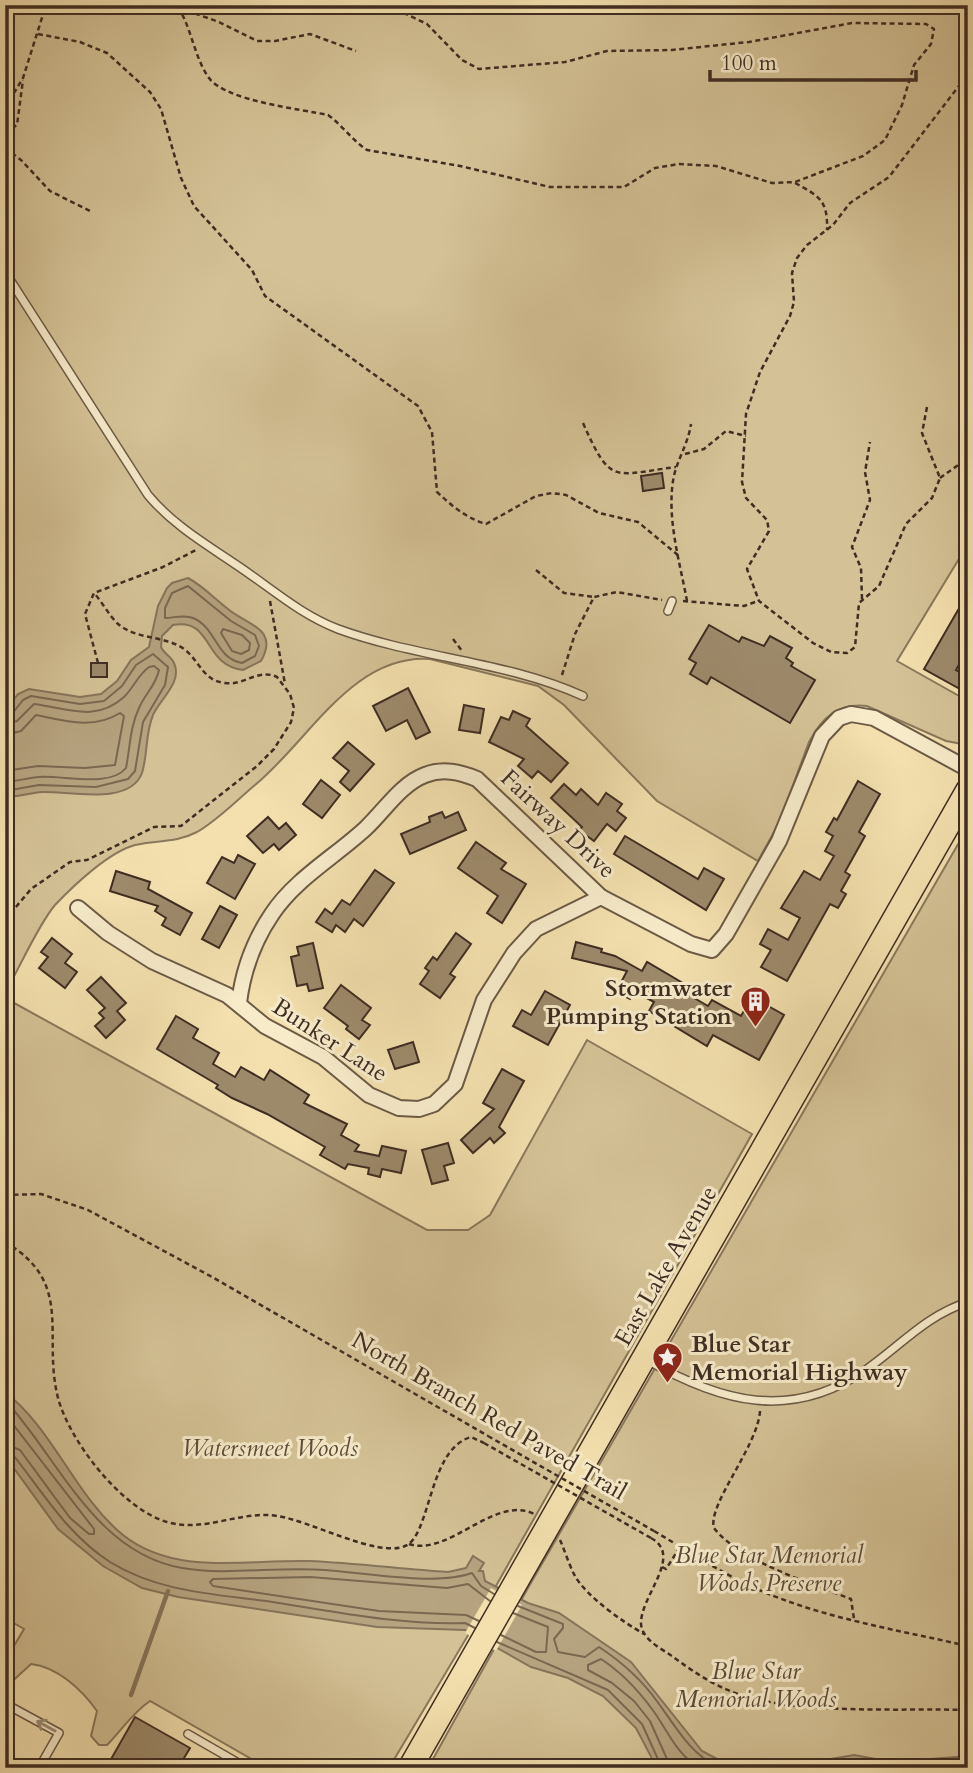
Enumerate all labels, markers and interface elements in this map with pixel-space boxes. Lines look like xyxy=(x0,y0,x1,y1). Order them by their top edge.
scale bar xyxy=(710,38,917,82)
text: 100 m xyxy=(721,49,777,78)
street label: Fairway Drive xyxy=(493,762,623,886)
place label: Stormwater Pumping Station xyxy=(546,972,733,1033)
building icon: Stormwater Pumping Station xyxy=(738,985,772,1029)
street label: Bunker Lane xyxy=(266,990,394,1090)
street label: East Lake Avenue xyxy=(607,1180,725,1352)
street label: North Branch Red Paved Trail xyxy=(346,1324,632,1508)
place label: Blue Star Memorial Highway xyxy=(691,1328,908,1389)
place icon: Blue Star Memorial Highway xyxy=(651,1341,685,1385)
park label: Watersmeet Woods xyxy=(182,1432,358,1465)
park label: Blue Star Memorial Woods Preserve xyxy=(675,1539,864,1600)
park label: Blue Star Memorial Woods xyxy=(675,1655,837,1716)
one-way arrow xyxy=(37,1719,57,1733)

